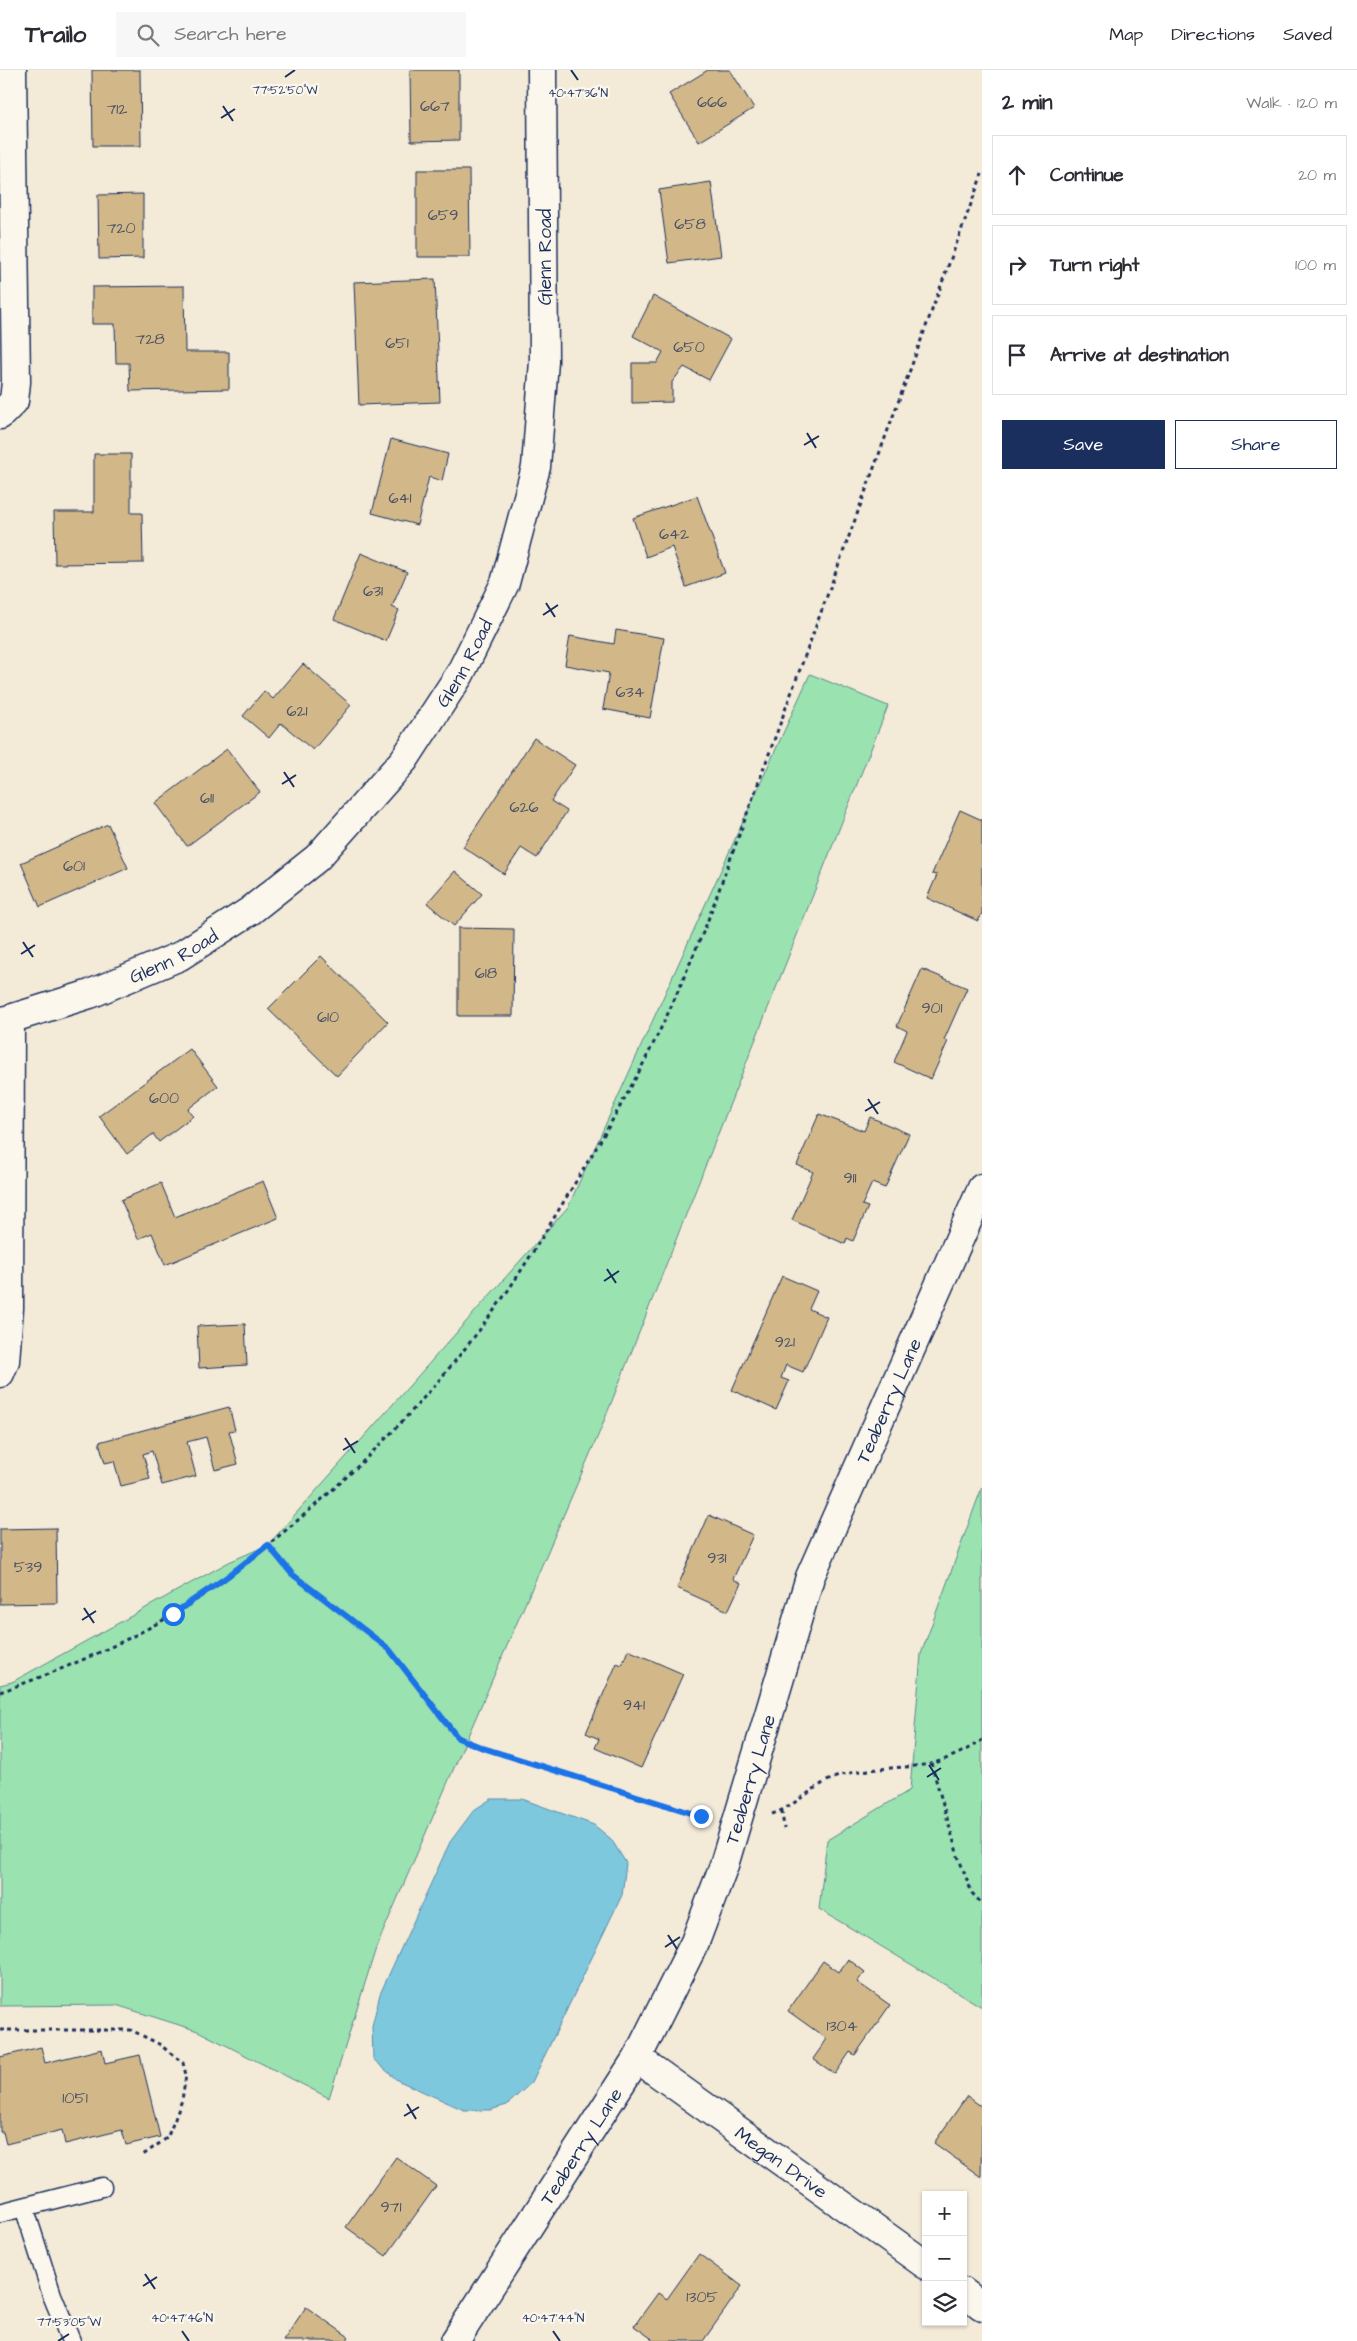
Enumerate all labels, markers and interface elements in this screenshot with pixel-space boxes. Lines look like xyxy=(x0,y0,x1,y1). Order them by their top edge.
search box xyxy=(116,12,466,57)
text: Trailo xyxy=(25,18,86,52)
icon: search xyxy=(134,21,162,49)
text: Search here xyxy=(174,21,286,48)
text: Map xyxy=(1109,22,1143,47)
text: Directions xyxy=(1171,22,1255,47)
text: Saved xyxy=(1283,22,1332,47)
text: 77°52'50"W xyxy=(253,82,318,99)
text: 40°47'36"N xyxy=(548,85,608,102)
text: 2 min xyxy=(1002,88,1052,117)
house number: 666 xyxy=(697,91,727,113)
text: Walk · 120 m xyxy=(1246,92,1337,114)
house number: 667 xyxy=(420,95,450,117)
house number: 712 xyxy=(106,98,128,120)
icon: ahead xyxy=(1003,161,1031,189)
text: Continue xyxy=(1050,162,1124,189)
text: 20 m xyxy=(1298,164,1336,186)
house number: 659 xyxy=(428,204,458,226)
street label: Glenn Road xyxy=(532,208,559,305)
house number: 658 xyxy=(674,213,706,235)
house number: 720 xyxy=(106,217,136,239)
icon: right xyxy=(1003,251,1031,279)
text: Turn right xyxy=(1050,252,1139,279)
text: 100 m xyxy=(1295,254,1336,276)
house number: 728 xyxy=(135,328,165,350)
house number: 651 xyxy=(385,332,409,354)
house number: 650 xyxy=(673,336,705,358)
icon: arrive xyxy=(1003,341,1031,369)
text: Arrive at destination xyxy=(1050,342,1229,369)
button: Save xyxy=(1002,420,1165,469)
button: Share xyxy=(1175,420,1337,469)
house number: 641 xyxy=(389,487,411,509)
house number: 642 xyxy=(659,523,689,545)
house number: 631 xyxy=(363,580,383,602)
street label: Glenn Road xyxy=(430,615,500,713)
house number: 634 xyxy=(615,681,645,703)
house number: 621 xyxy=(286,700,308,722)
house number: 611 xyxy=(200,787,214,809)
house number: 626 xyxy=(509,796,539,818)
house number: 601 xyxy=(63,855,85,877)
street label: Glenn Road xyxy=(125,923,224,991)
house number: 618 xyxy=(475,962,497,984)
house number: 901 xyxy=(921,997,943,1019)
house number: 610 xyxy=(317,1006,339,1028)
house number: 600 xyxy=(149,1087,179,1109)
house number: 911 xyxy=(843,1167,857,1189)
house number: 921 xyxy=(775,1331,795,1353)
street label: Teaberry Lane xyxy=(850,1334,929,1468)
house number: 931 xyxy=(707,1547,727,1569)
house number: 539 xyxy=(14,1556,42,1578)
route start xyxy=(162,1603,185,1626)
house number: 941 xyxy=(623,1694,645,1716)
street label: Teaberry Lane xyxy=(719,1711,783,1848)
route end xyxy=(690,1805,713,1828)
house number: 1304 xyxy=(826,2015,858,2037)
street label: Teaberry Lane xyxy=(534,2083,629,2210)
house number: 1051 xyxy=(62,2087,88,2109)
street label: Megan Drive xyxy=(729,2120,833,2205)
map controls xyxy=(922,2191,967,2326)
button: + xyxy=(922,2191,967,2236)
house number: 971 xyxy=(381,2196,402,2218)
button: − xyxy=(922,2236,967,2281)
button: layers xyxy=(922,2281,967,2326)
house number: 1305 xyxy=(686,2286,718,2308)
text: 40°47'46"N xyxy=(151,2310,213,2327)
text: 40°47'44"N xyxy=(522,2310,585,2327)
text: 77°53'05"W xyxy=(37,2314,102,2331)

